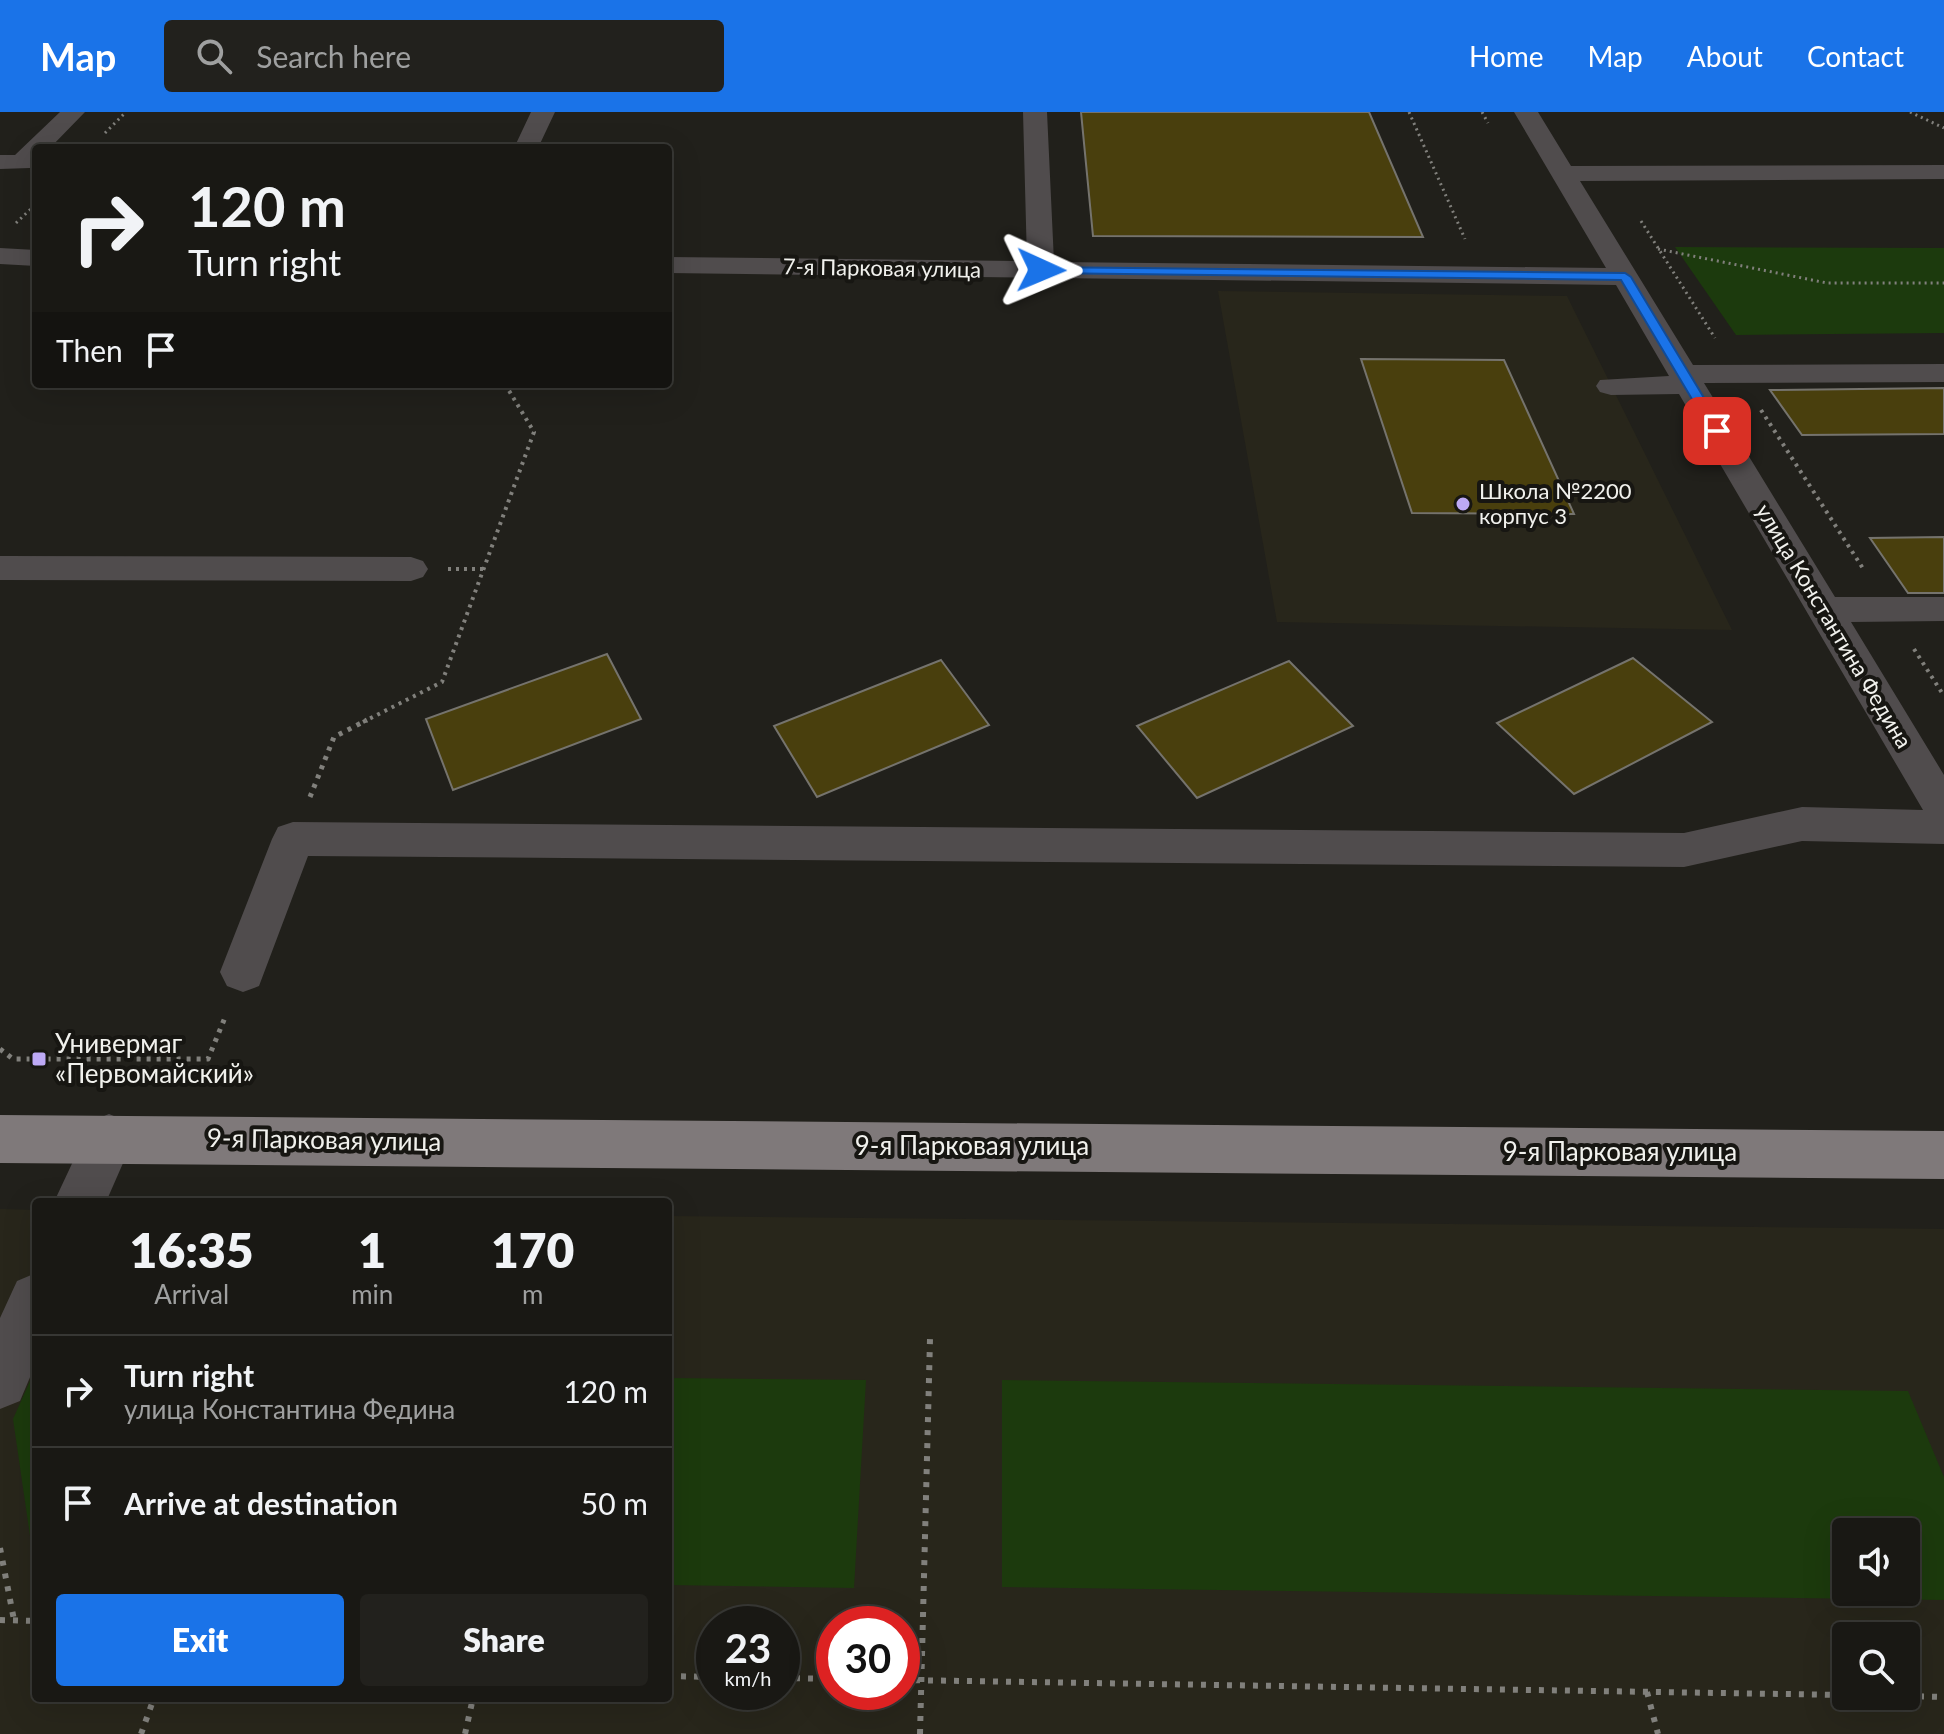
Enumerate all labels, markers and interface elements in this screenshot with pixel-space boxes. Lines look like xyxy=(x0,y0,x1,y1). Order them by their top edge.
search box xyxy=(164,20,724,92)
text: Map xyxy=(40,33,116,79)
icon: search xyxy=(192,34,236,78)
text: Search here xyxy=(256,38,411,74)
text: Home xyxy=(1469,39,1544,73)
text: Map xyxy=(1588,39,1643,73)
text: About xyxy=(1687,39,1763,73)
text: Contact xyxy=(1807,39,1904,73)
text: 120 m xyxy=(188,172,346,239)
icon: right xyxy=(56,176,160,280)
position arrow xyxy=(999,228,1083,312)
text: Turn right xyxy=(188,240,341,284)
street label: 7-я Парковая улица xyxy=(783,252,981,283)
icon: arrive xyxy=(139,328,183,372)
text: Then xyxy=(56,332,123,368)
pin xyxy=(1683,397,1751,465)
icon: arrive xyxy=(1695,409,1739,453)
place label: Школа №2200 корпус 3 xyxy=(1479,477,1632,529)
marker: Школа №2200 корпус 3 xyxy=(1454,495,1472,513)
street label: улица Константина Федина xyxy=(1751,499,1918,753)
place label: Универмаг «Первомайский» xyxy=(55,1027,254,1089)
marker: Универмаг «Первомайский» xyxy=(30,1050,48,1068)
street label: 9-я Парковая улица xyxy=(207,1121,442,1157)
street label: 9-я Парковая улица xyxy=(855,1129,1089,1161)
street label: 9-я Парковая улица xyxy=(1503,1135,1737,1167)
text: 16:35 xyxy=(130,1221,254,1278)
text: 1 xyxy=(358,1221,386,1278)
text: 170 xyxy=(491,1221,574,1278)
text: Arrival xyxy=(154,1278,229,1310)
text: min xyxy=(351,1278,393,1310)
text: m xyxy=(522,1278,543,1310)
text: Turn right xyxy=(124,1357,254,1393)
icon: right xyxy=(56,1369,100,1413)
text: 120 m xyxy=(563,1373,648,1409)
text: улица Константина Федина xyxy=(124,1393,455,1425)
icon: arrive xyxy=(56,1481,100,1525)
text: Arrive at destination xyxy=(124,1485,398,1521)
text: 50 m xyxy=(581,1485,648,1521)
map controls xyxy=(1832,1518,1920,1710)
button: sound xyxy=(1832,1518,1920,1606)
button: Exit xyxy=(56,1594,344,1686)
button: Share xyxy=(360,1594,648,1686)
speed limit sign: 30 xyxy=(816,1606,920,1710)
button: search xyxy=(1832,1622,1920,1710)
text: 23 xyxy=(725,1624,771,1672)
text: km/h xyxy=(725,1666,771,1690)

